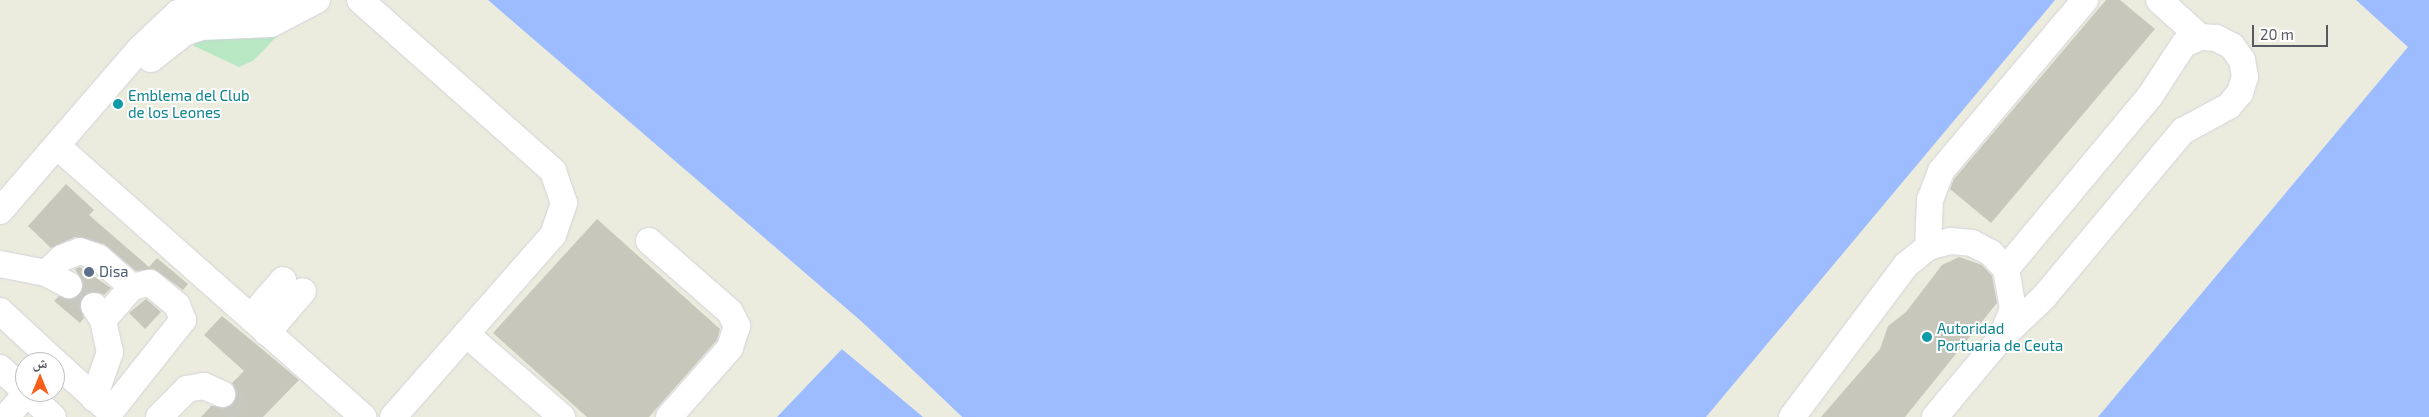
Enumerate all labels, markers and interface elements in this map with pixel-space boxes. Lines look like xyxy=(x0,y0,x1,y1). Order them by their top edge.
scale bar xyxy=(2254,15,2330,47)
text: 20 m xyxy=(2260,25,2294,43)
place label: Emblema del Club de los Leones xyxy=(128,86,250,121)
marker: Emblema del Club de los Leones xyxy=(112,98,124,110)
place label: Disa xyxy=(99,263,129,281)
marker: Disa xyxy=(83,266,95,278)
place label: Autoridad Portuaria de Ceuta xyxy=(1937,319,2063,354)
marker: Autoridad Portuaria de Ceuta xyxy=(1921,331,1933,343)
north arrow xyxy=(15,352,65,402)
text: ش xyxy=(33,354,47,371)

